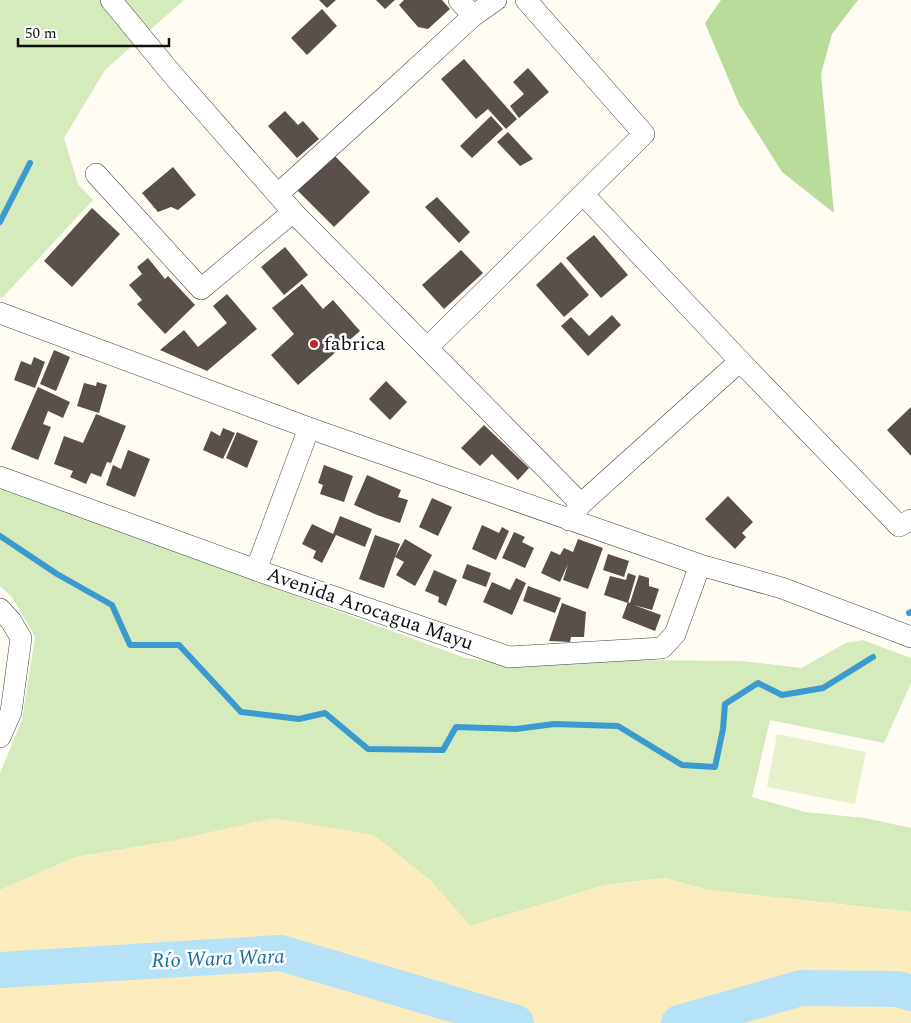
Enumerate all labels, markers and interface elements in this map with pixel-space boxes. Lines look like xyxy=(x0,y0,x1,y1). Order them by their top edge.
scale bar xyxy=(18,15,169,47)
text: 50 m xyxy=(25,22,57,45)
place label: fabrica xyxy=(324,329,385,359)
marker: fabrica xyxy=(308,338,320,350)
street label: Avenida Arocagua Mayu xyxy=(263,560,477,658)
water label: Río Wara Wara xyxy=(151,941,286,977)

